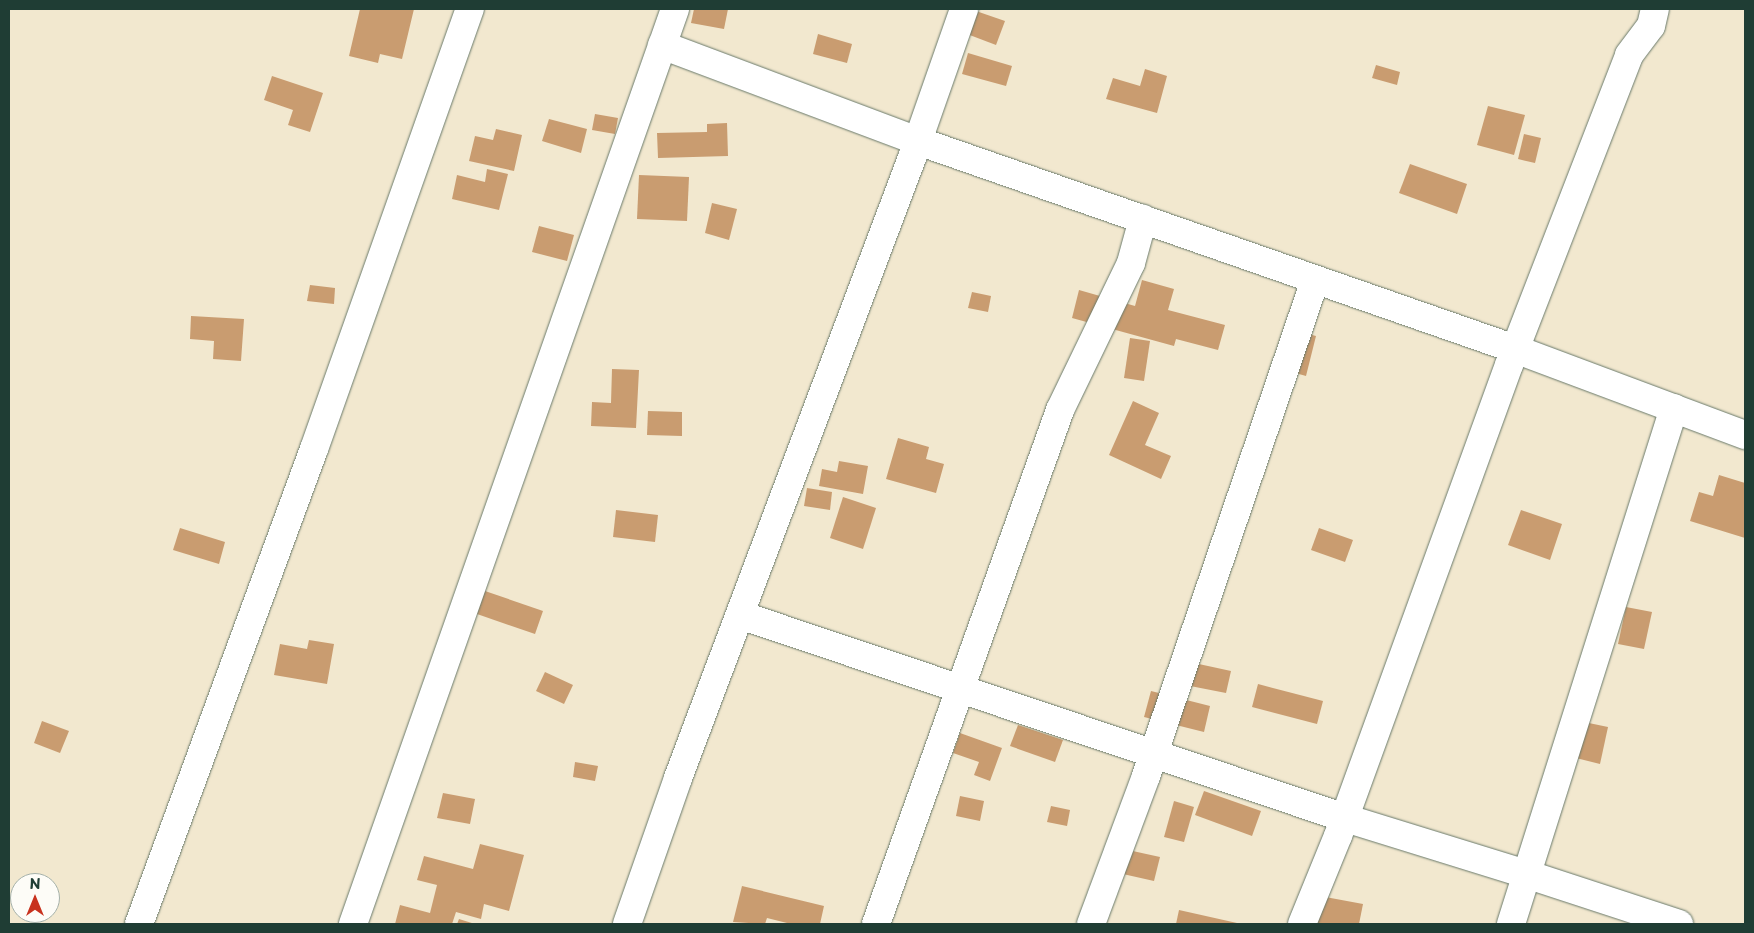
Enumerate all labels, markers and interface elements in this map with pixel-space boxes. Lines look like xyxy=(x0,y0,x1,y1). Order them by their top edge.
north arrow xyxy=(10,873,60,923)
text: N xyxy=(29,873,41,894)

